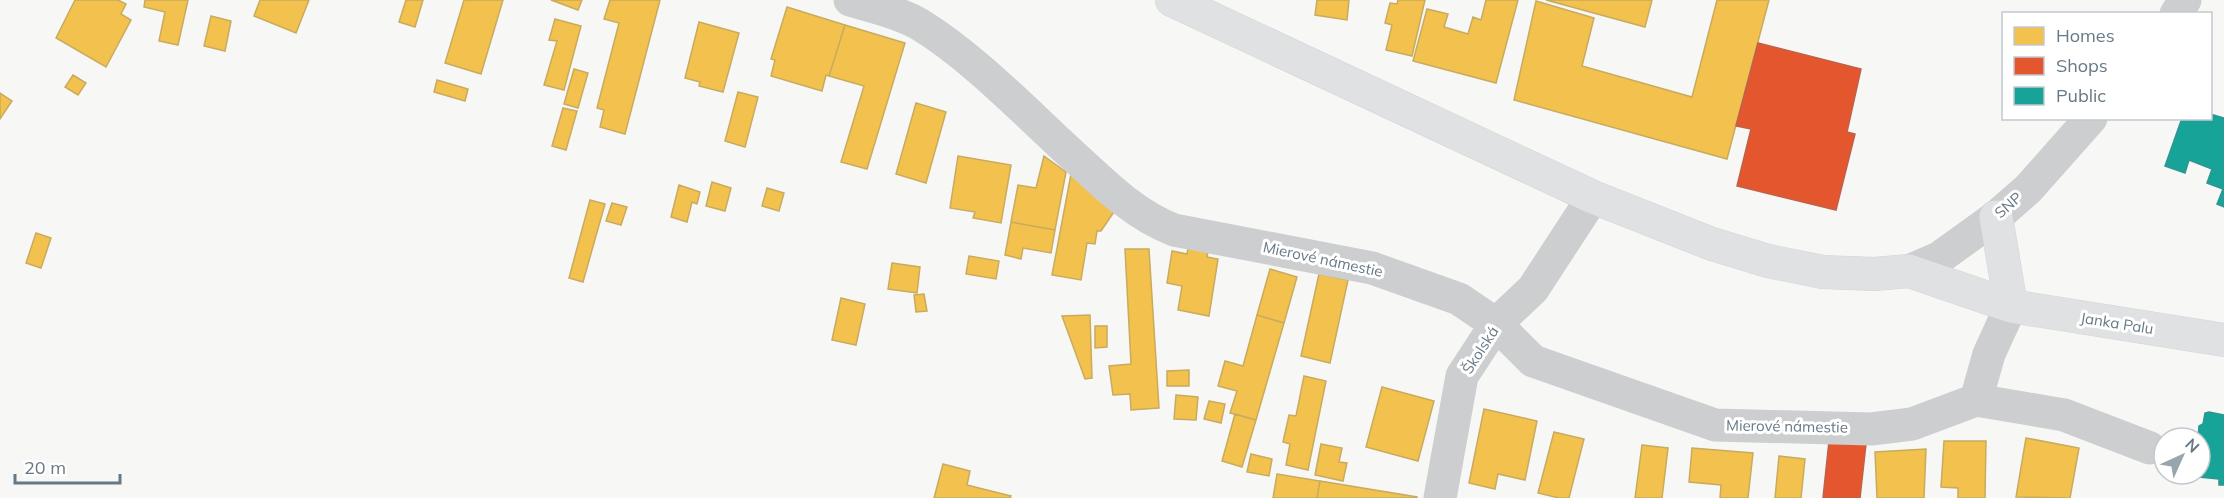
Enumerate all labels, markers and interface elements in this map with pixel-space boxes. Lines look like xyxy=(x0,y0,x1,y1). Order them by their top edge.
legend xyxy=(2002,12,2212,120)
text: Homes xyxy=(2056,24,2115,47)
text: Shops xyxy=(2056,54,2108,77)
text: Public xyxy=(2056,84,2106,107)
street label: SNP xyxy=(1990,188,2026,222)
street label: Mierové námestie xyxy=(1261,237,1385,281)
street label: Janka Palu xyxy=(2079,308,2155,338)
street label: Školská xyxy=(1458,323,1502,377)
street label: Mierové námestie xyxy=(1726,415,1848,437)
north arrow xyxy=(2152,426,2212,486)
text: N xyxy=(2181,434,2204,457)
scale bar xyxy=(15,447,120,485)
text: 20 m xyxy=(24,456,66,479)

